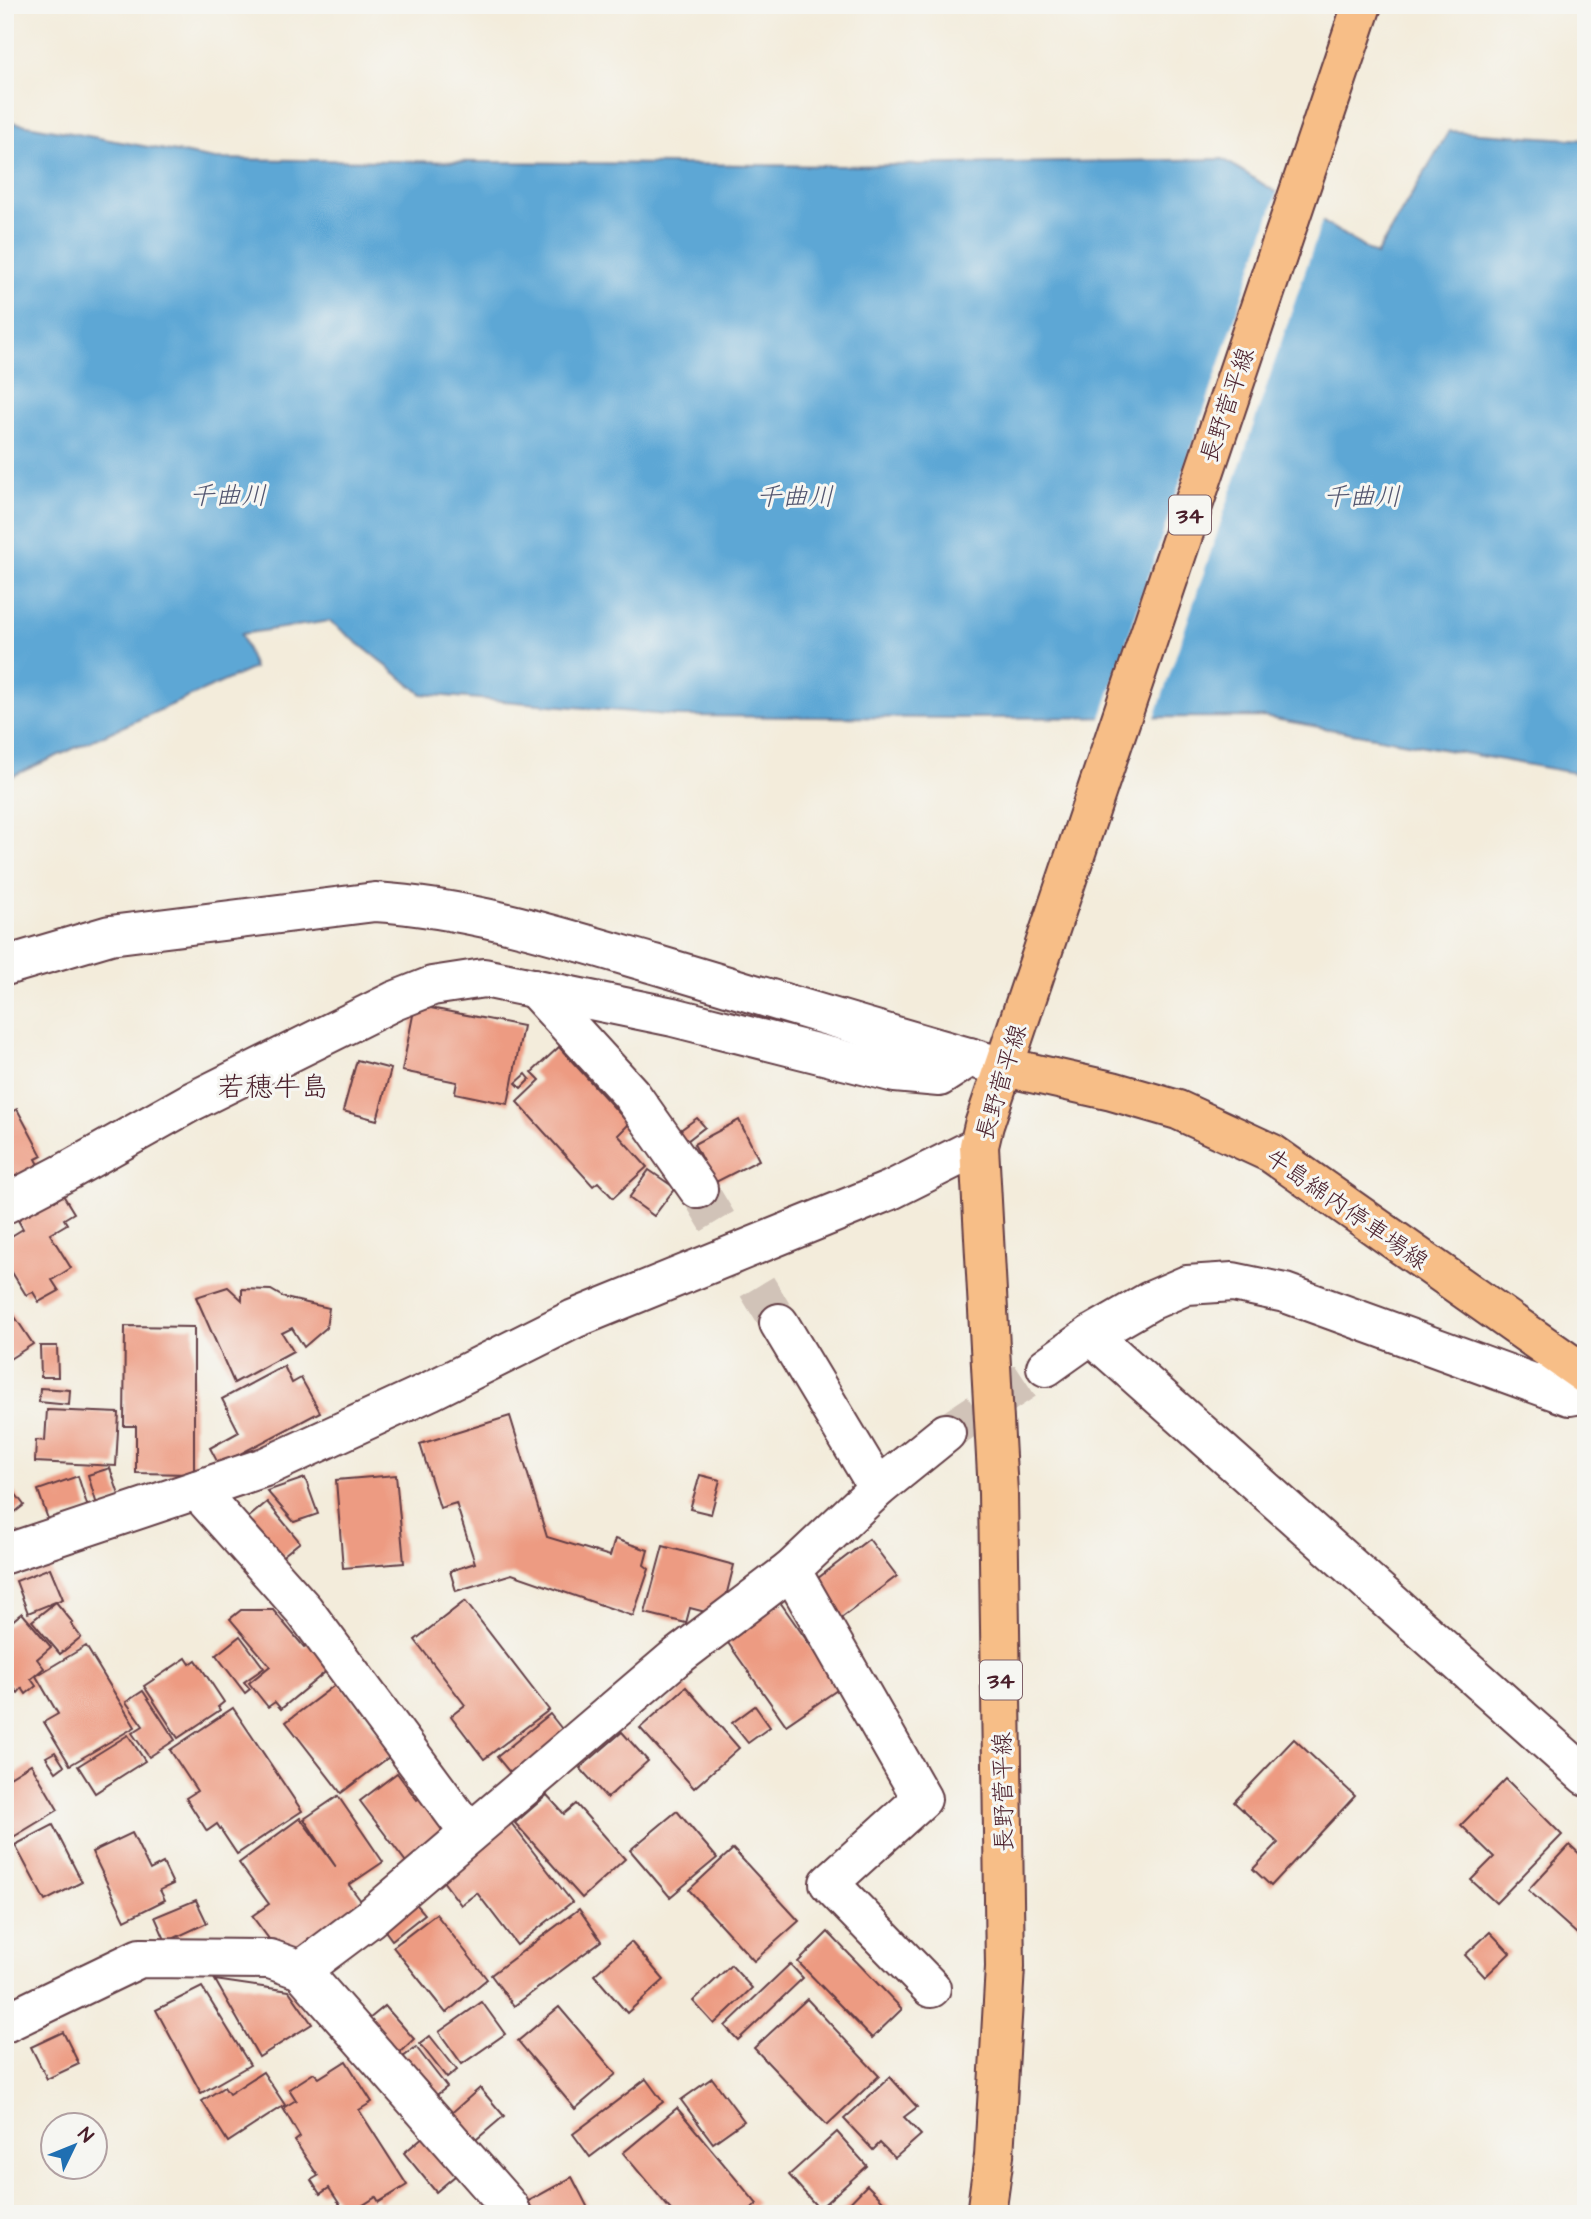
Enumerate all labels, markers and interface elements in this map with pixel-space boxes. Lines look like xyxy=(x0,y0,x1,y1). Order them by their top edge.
street label: 長野菅平線 xyxy=(1192,343,1264,468)
water label: 千曲川 xyxy=(189,478,267,514)
water label: 千曲川 xyxy=(756,479,834,515)
water label: 千曲川 xyxy=(1323,479,1401,515)
road number: 34 xyxy=(1169,495,1211,534)
street label: 長野菅平線 xyxy=(968,1020,1036,1145)
district label: 若穂牛島 xyxy=(217,1068,329,1107)
street label: 牛島綿内停車場線 xyxy=(1258,1141,1435,1279)
road number: 34 xyxy=(980,1660,1022,1700)
street label: 長野菅平線 xyxy=(986,1732,1022,1852)
north arrow xyxy=(38,2110,108,2180)
text: N xyxy=(71,2122,99,2149)

